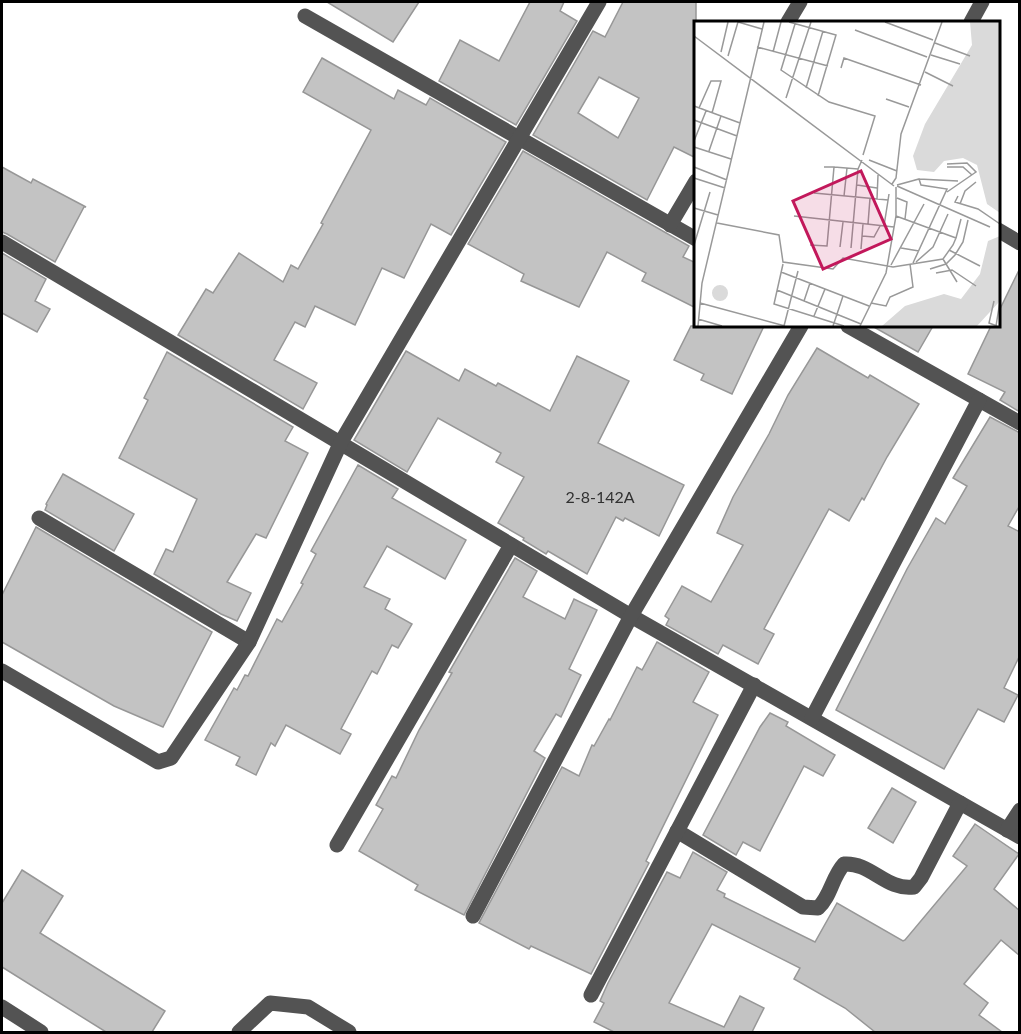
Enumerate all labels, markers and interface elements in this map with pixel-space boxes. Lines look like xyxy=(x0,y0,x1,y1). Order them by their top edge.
inset map xyxy=(694,21,1000,327)
house number: 2-8-142A xyxy=(565,487,635,506)

